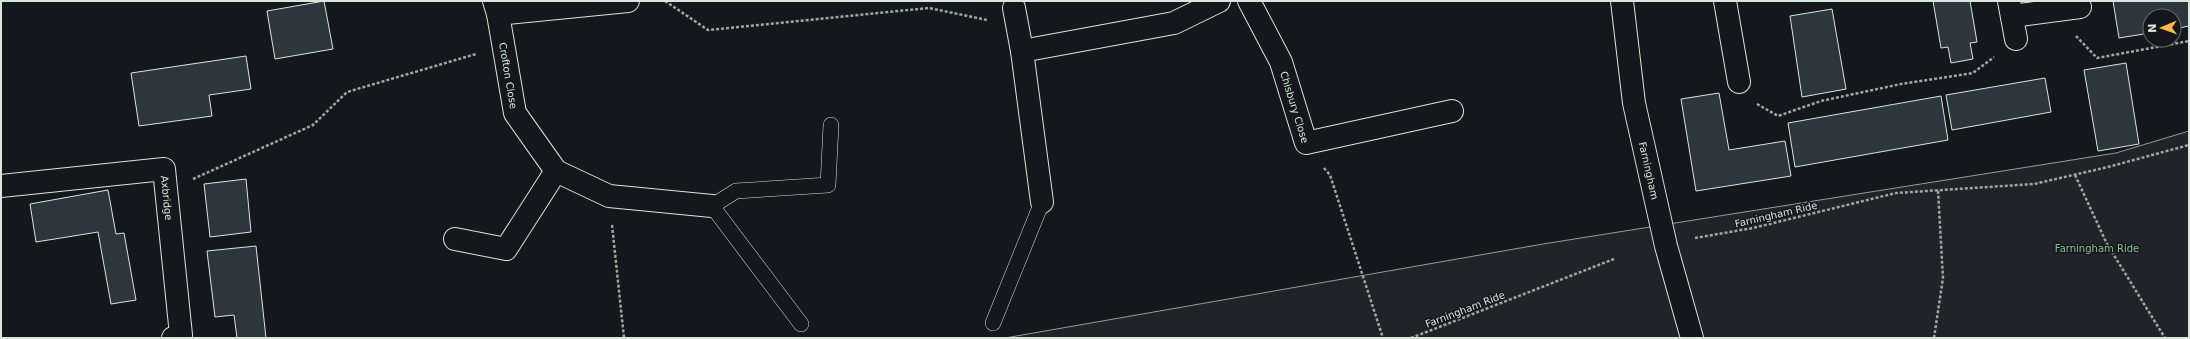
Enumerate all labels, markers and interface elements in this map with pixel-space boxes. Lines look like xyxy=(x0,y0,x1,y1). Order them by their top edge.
north arrow xyxy=(2142,8,2182,48)
text: N xyxy=(2146,23,2159,33)
street label: Crofton Close xyxy=(497,42,519,110)
street label: Chisbury Close xyxy=(1278,70,1311,144)
street label: Farningham xyxy=(1637,141,1660,201)
street label: Axbridge xyxy=(159,175,174,221)
street label: Farningham Ride xyxy=(1734,200,1818,229)
park label: Farningham Ride xyxy=(2055,243,2139,254)
street label: Farningham Ride xyxy=(1424,289,1507,330)

